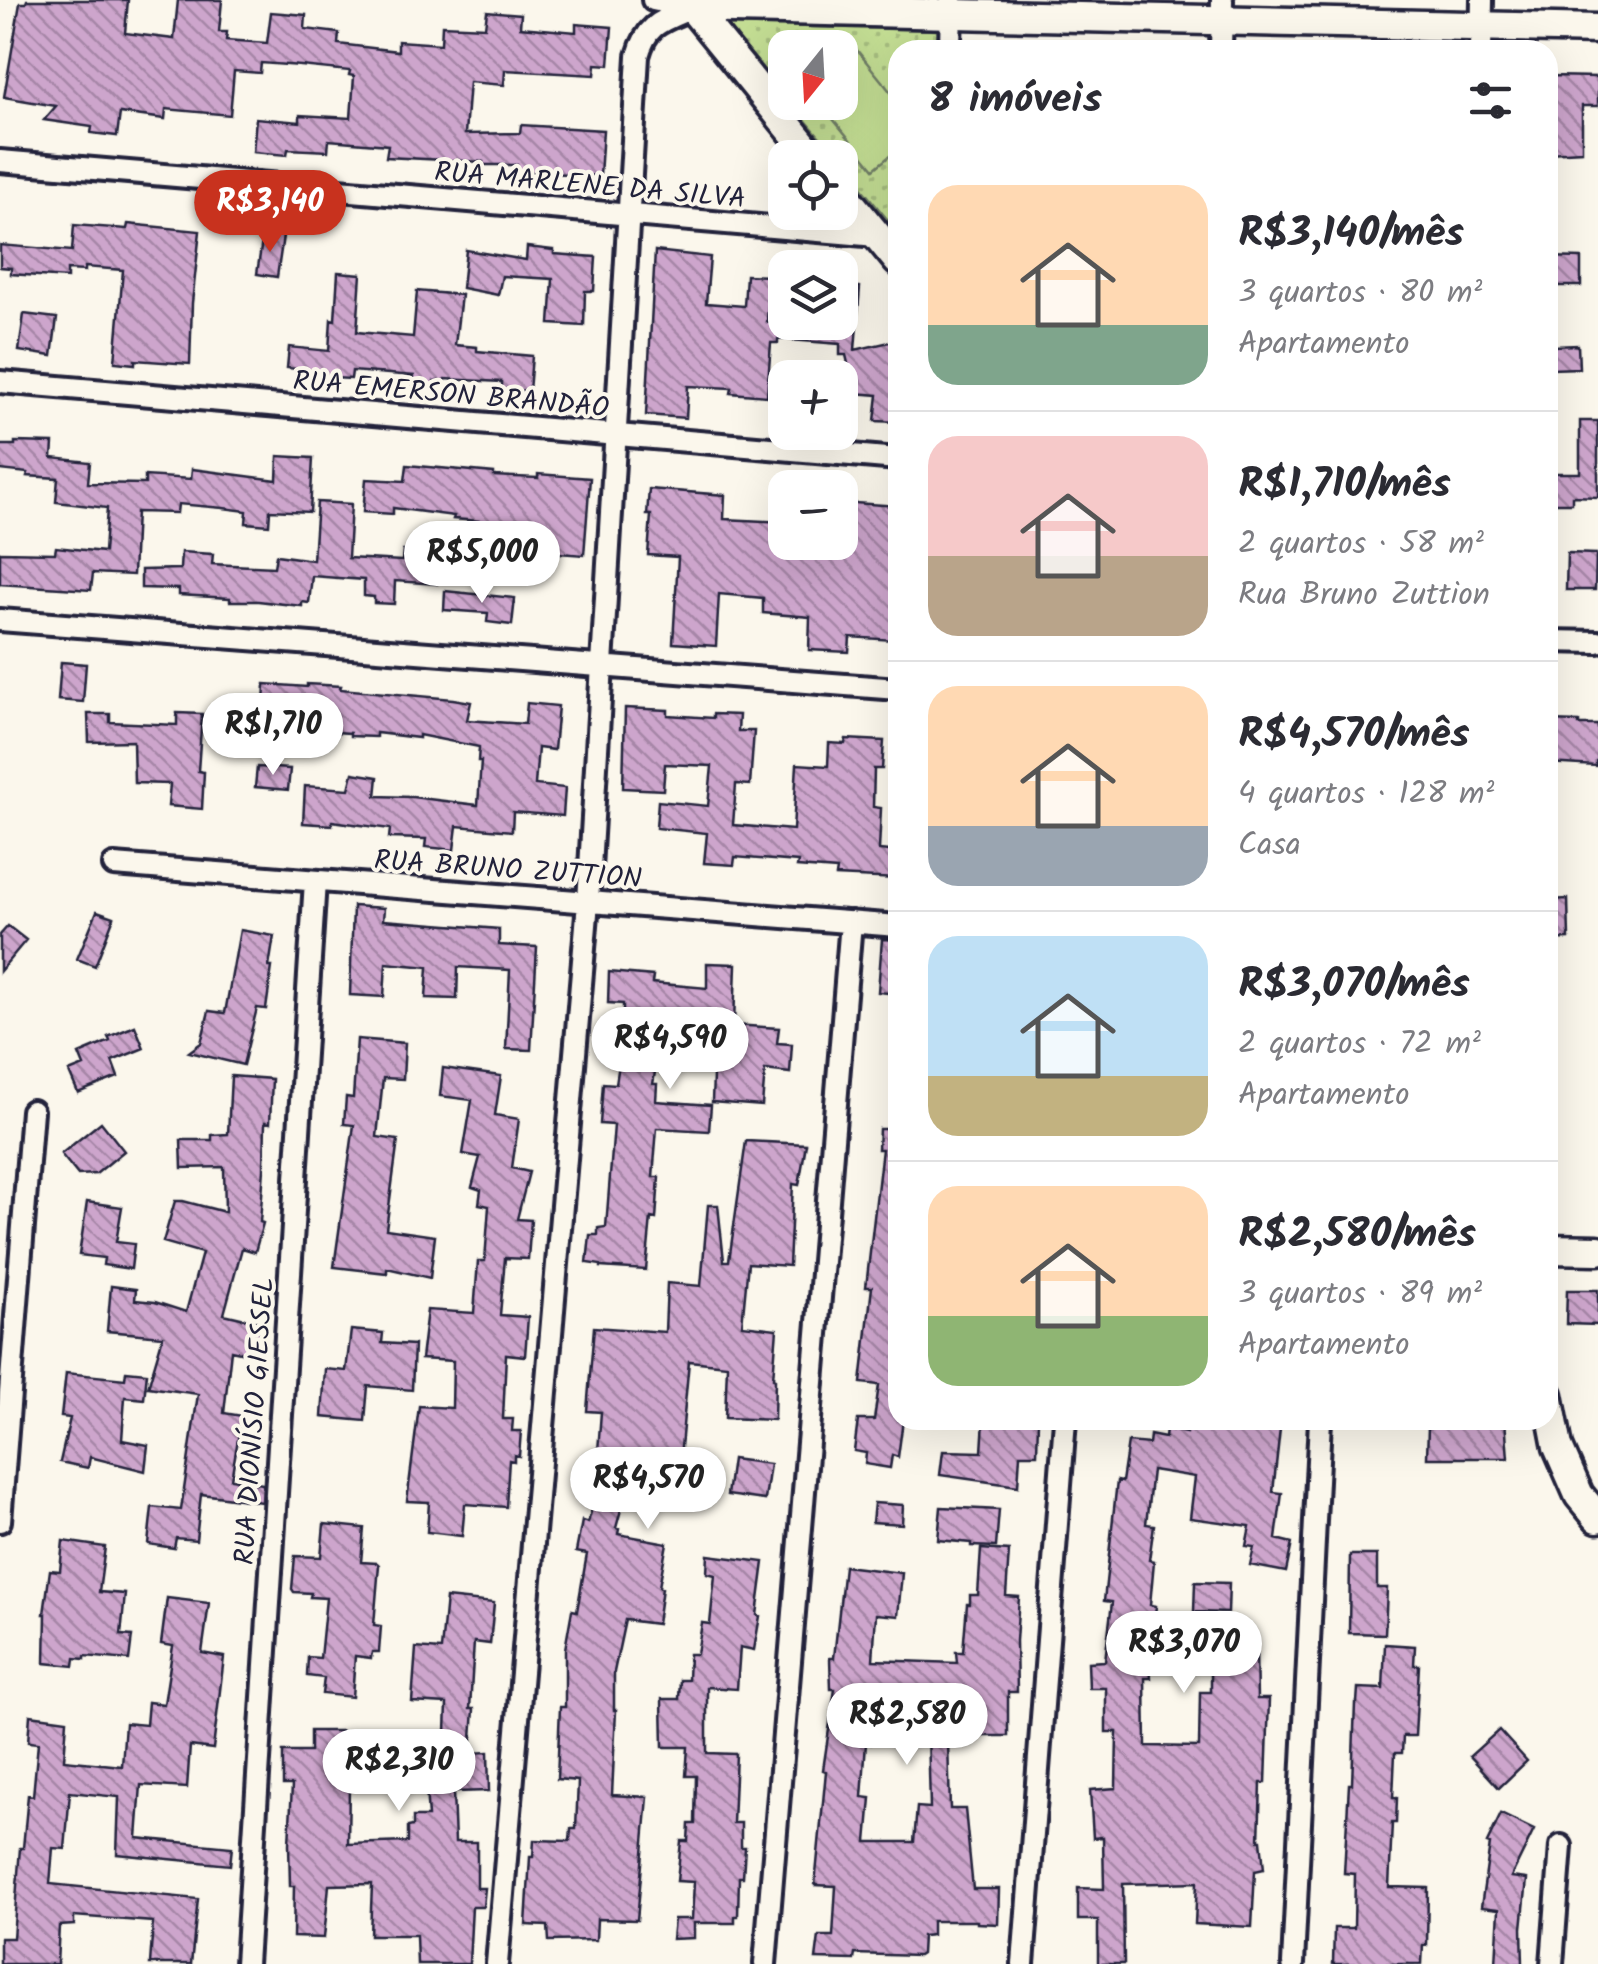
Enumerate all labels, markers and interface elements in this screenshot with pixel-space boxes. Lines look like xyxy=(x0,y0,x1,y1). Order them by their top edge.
north arrow xyxy=(768,30,858,120)
map controls xyxy=(768,30,858,560)
text: 8 imóveis xyxy=(928,67,1102,134)
icon: filters xyxy=(1463,73,1518,128)
button: locate xyxy=(768,140,858,230)
street label: RUA MARLENE DA SILVA xyxy=(432,150,747,223)
pin: R$3,140 xyxy=(178,170,362,255)
text: R$3,140 xyxy=(216,177,324,228)
text: R$3,140/mês xyxy=(1238,201,1464,268)
icon: home xyxy=(1008,225,1128,345)
button: layers xyxy=(768,250,858,340)
text: 3 quartos · 80 m² xyxy=(1238,268,1482,319)
text: Apartamento xyxy=(1238,319,1410,370)
street label: RUA EMERSON BRANDÃO xyxy=(291,359,611,432)
button: + xyxy=(768,360,858,450)
text: R$1,710/mês xyxy=(1238,452,1451,519)
button: − xyxy=(768,470,858,560)
icon: home xyxy=(1008,476,1128,596)
text: 2 quartos · 58 m² xyxy=(1238,519,1484,570)
pin: R$5,000 xyxy=(390,521,574,606)
text: R$5,000 xyxy=(426,528,538,579)
text: Rua Bruno Zuttion xyxy=(1238,570,1490,621)
pin: R$1,710 xyxy=(181,693,365,778)
text: R$1,710 xyxy=(224,700,322,751)
text: R$4,570/mês xyxy=(1238,702,1470,769)
icon: home xyxy=(1008,726,1128,846)
text: 4 quartos · 128 m² xyxy=(1238,769,1494,820)
text: Casa xyxy=(1238,820,1301,871)
street label: RUA BRUNO ZUTTION xyxy=(372,839,643,902)
text: R$3,070/mês xyxy=(1238,952,1470,1019)
icon: home xyxy=(1008,976,1128,1096)
pin: R$4,590 xyxy=(578,1007,762,1092)
text: R$4,590 xyxy=(614,1014,726,1065)
text: 2 quartos · 72 m² xyxy=(1238,1019,1481,1070)
text: Apartamento xyxy=(1238,1070,1410,1121)
text: R$2,580/mês xyxy=(1238,1202,1476,1269)
icon: home xyxy=(1008,1226,1128,1346)
text: 3 quartos · 89 m² xyxy=(1238,1269,1482,1320)
street label: RUA DIONÍSIO GIESSEL xyxy=(223,1276,288,1567)
text: Apartamento xyxy=(1238,1320,1410,1371)
pin: R$4,570 xyxy=(556,1447,740,1532)
text: R$4,570 xyxy=(592,1454,704,1505)
pin: R$3,070 xyxy=(1092,1611,1276,1696)
text: R$3,070 xyxy=(1128,1618,1240,1669)
pin: R$2,580 xyxy=(815,1683,999,1768)
text: R$2,580 xyxy=(849,1690,965,1741)
pin: R$2,310 xyxy=(307,1729,491,1814)
text: R$2,310 xyxy=(345,1736,453,1787)

